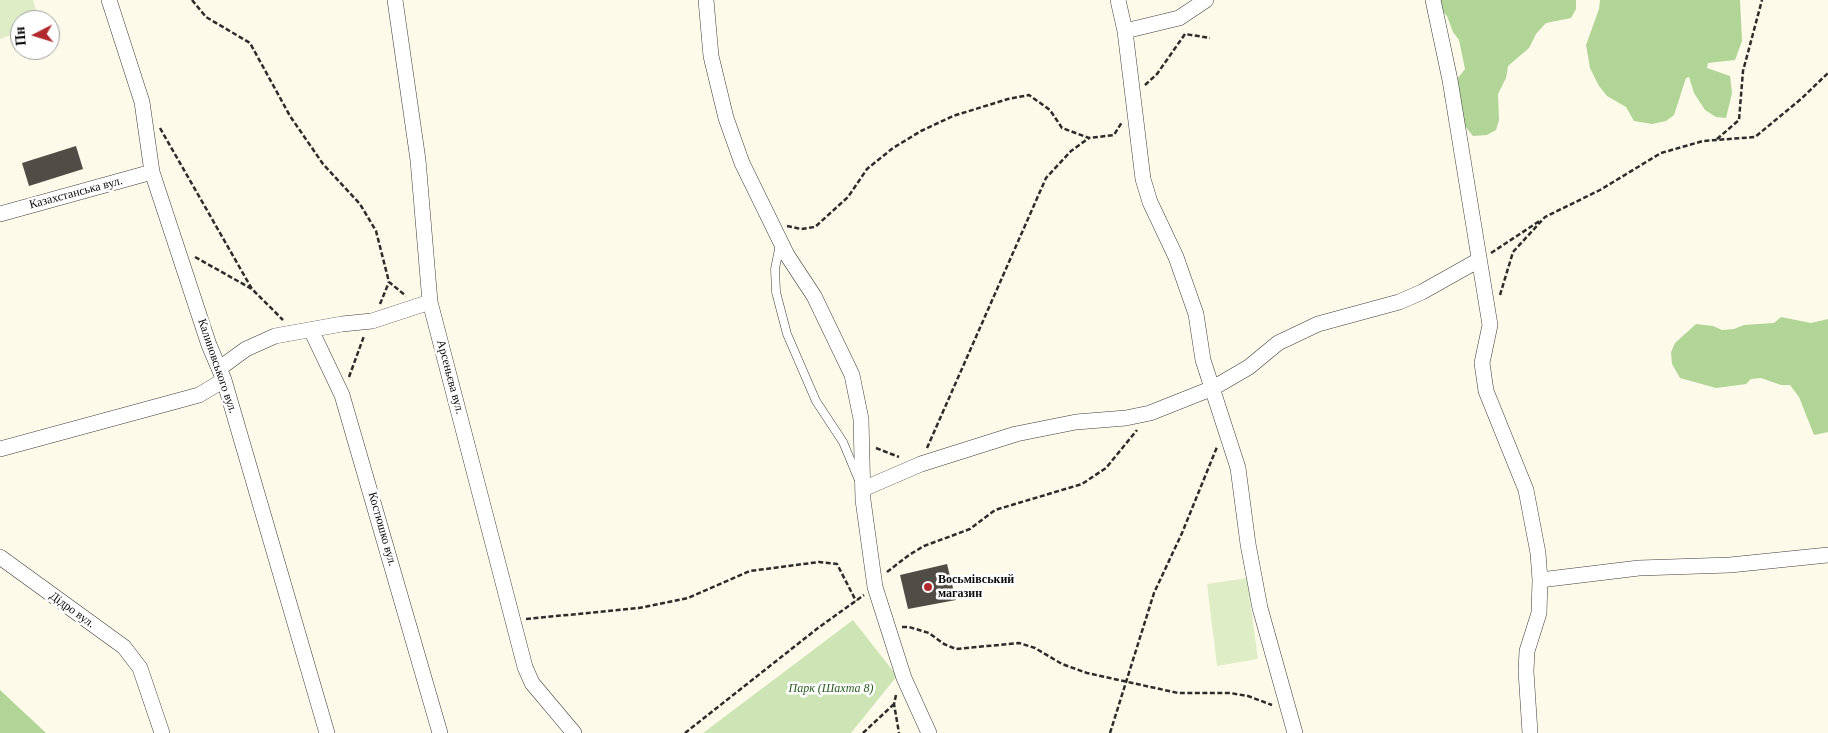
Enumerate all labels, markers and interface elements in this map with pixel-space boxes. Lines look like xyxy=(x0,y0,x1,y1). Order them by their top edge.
north arrow xyxy=(10,10,60,60)
text: Пн xyxy=(12,26,29,46)
street label: Казахстанська вул. xyxy=(28,174,124,212)
street label: Калиновського вул. xyxy=(194,317,240,415)
street label: Арсеньєва вул. xyxy=(433,338,467,416)
street label: Костюшко вул. xyxy=(365,490,399,568)
place label: Восьмівський магазин xyxy=(938,573,1014,601)
marker: Восьмівський магазин xyxy=(922,581,934,593)
street label: Дідро вул. xyxy=(47,589,97,631)
park label: Парк (Шахта 8) xyxy=(789,682,873,696)

